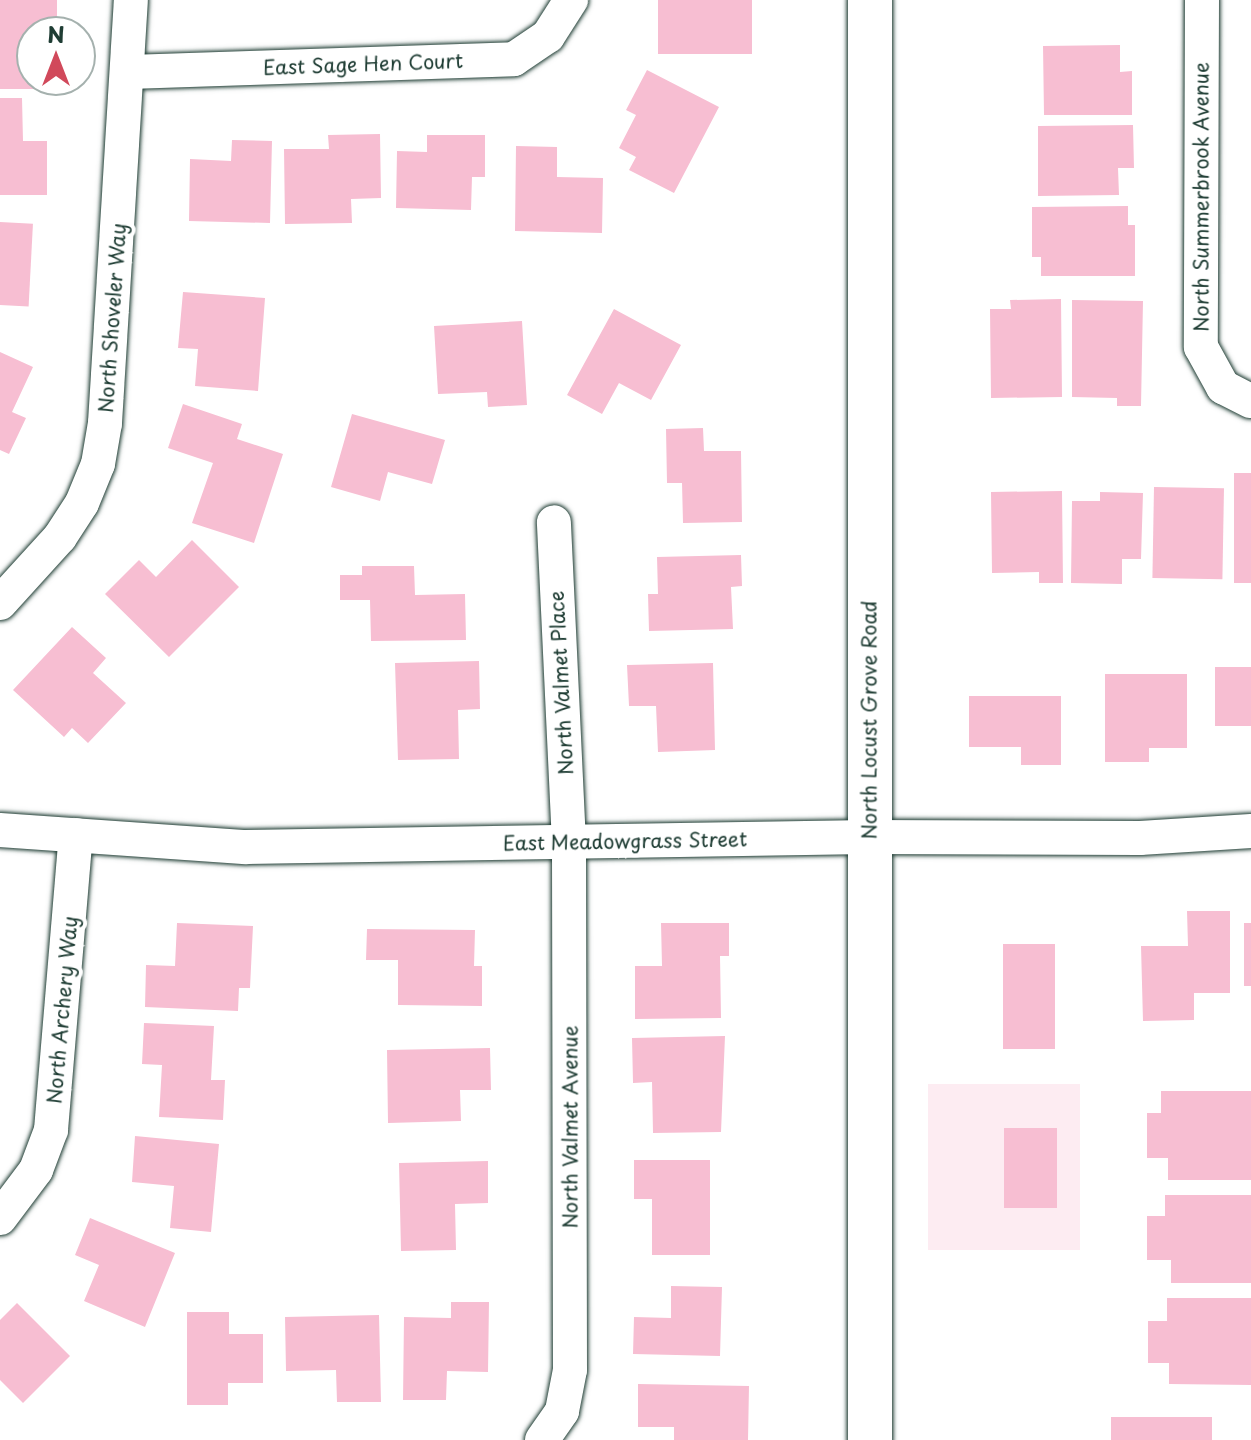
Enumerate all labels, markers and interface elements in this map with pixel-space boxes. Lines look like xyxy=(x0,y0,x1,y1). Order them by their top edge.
north arrow xyxy=(16,16,96,96)
text: N xyxy=(47,17,65,50)
street label: East Sage Hen Court xyxy=(262,49,464,79)
street label: North Summerbrook Avenue xyxy=(1189,61,1213,333)
street label: North Shoveler Way xyxy=(93,221,131,415)
street label: North Valmet Place xyxy=(544,589,578,777)
street label: North Locust Grove Road xyxy=(857,599,881,841)
street label: East Meadowgrass Street xyxy=(502,827,748,855)
street label: North Archery Way xyxy=(42,914,82,1106)
street label: North Valmet Avenue xyxy=(558,1025,582,1229)

